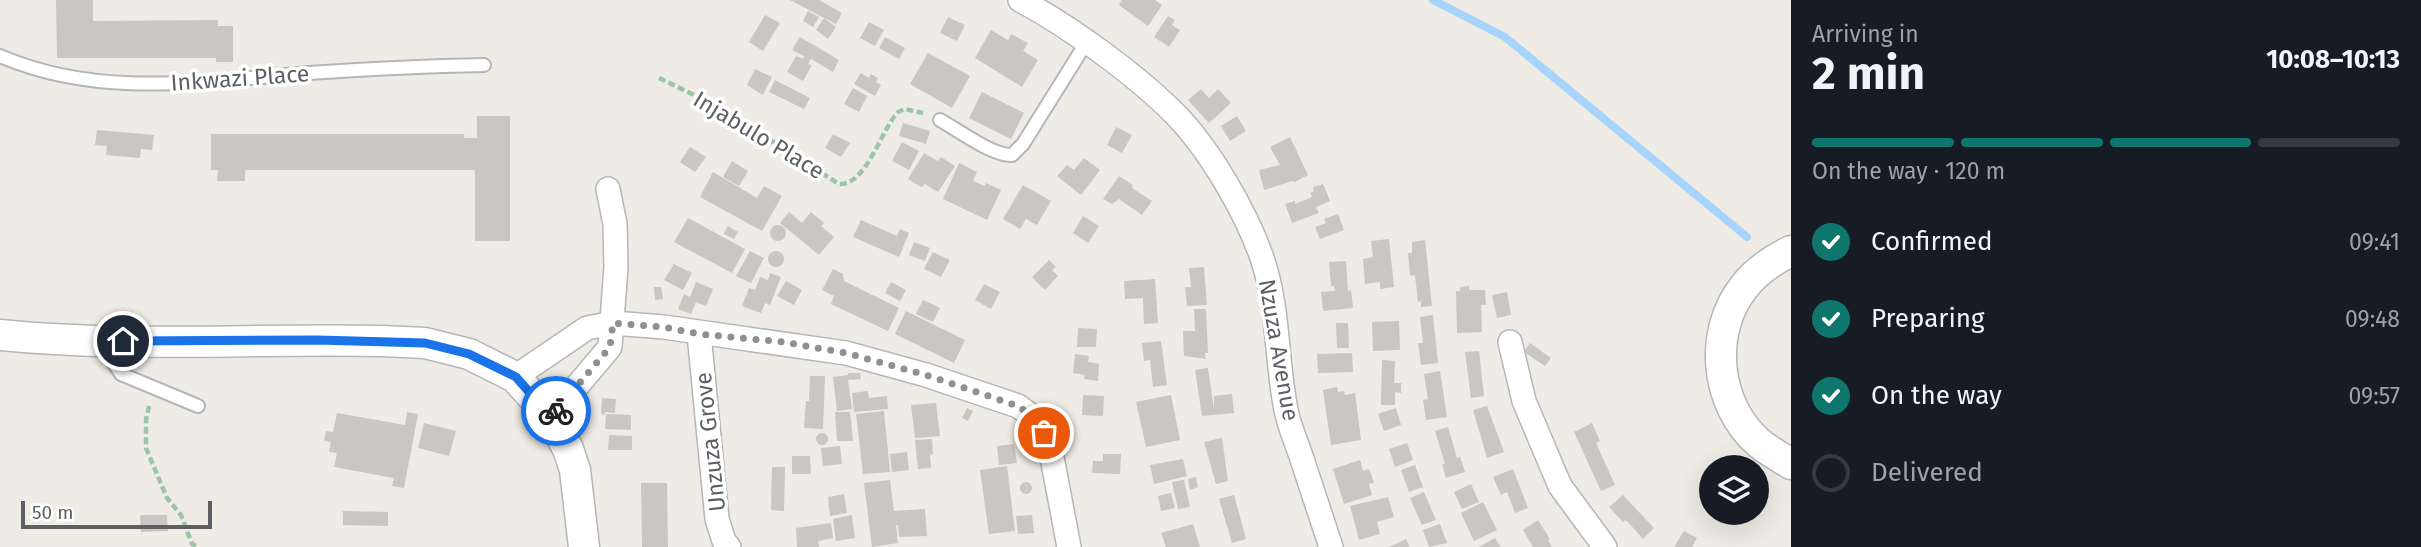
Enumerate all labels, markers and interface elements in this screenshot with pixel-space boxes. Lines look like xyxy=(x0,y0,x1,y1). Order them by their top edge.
text: Arriving in xyxy=(1812,20,1919,48)
text: 10:08–10:13 xyxy=(2266,44,2400,75)
text: 2 min xyxy=(1812,46,1925,101)
street label: Inkwazi Place xyxy=(170,59,310,97)
street label: Injabulo Place xyxy=(688,85,830,185)
text: On the way · 120 m xyxy=(1812,157,2005,185)
icon: check xyxy=(1812,223,1850,261)
text: Confirmed xyxy=(1871,226,1992,257)
text: 09:41 xyxy=(2349,228,2400,256)
street label: Nzuza Avenue xyxy=(1253,277,1305,423)
icon: check xyxy=(1812,300,1850,338)
text: Preparing xyxy=(1871,303,1984,334)
text: 09:48 xyxy=(2345,305,2400,333)
pin xyxy=(93,311,153,371)
icon: home xyxy=(104,322,142,360)
street label: Unzuza Grove xyxy=(689,371,731,513)
courier xyxy=(521,376,591,446)
icon: check xyxy=(1812,377,1850,415)
text: On the way xyxy=(1871,380,2002,411)
text: 09:57 xyxy=(2349,382,2400,410)
icon: bike xyxy=(537,392,575,430)
pin xyxy=(1014,403,1074,463)
icon: bag xyxy=(1025,414,1063,452)
map controls xyxy=(1699,455,1769,525)
button: layers xyxy=(1699,455,1769,525)
text: Delivered xyxy=(1871,457,1983,488)
scale bar xyxy=(21,498,212,530)
text: 50 m xyxy=(32,501,73,524)

